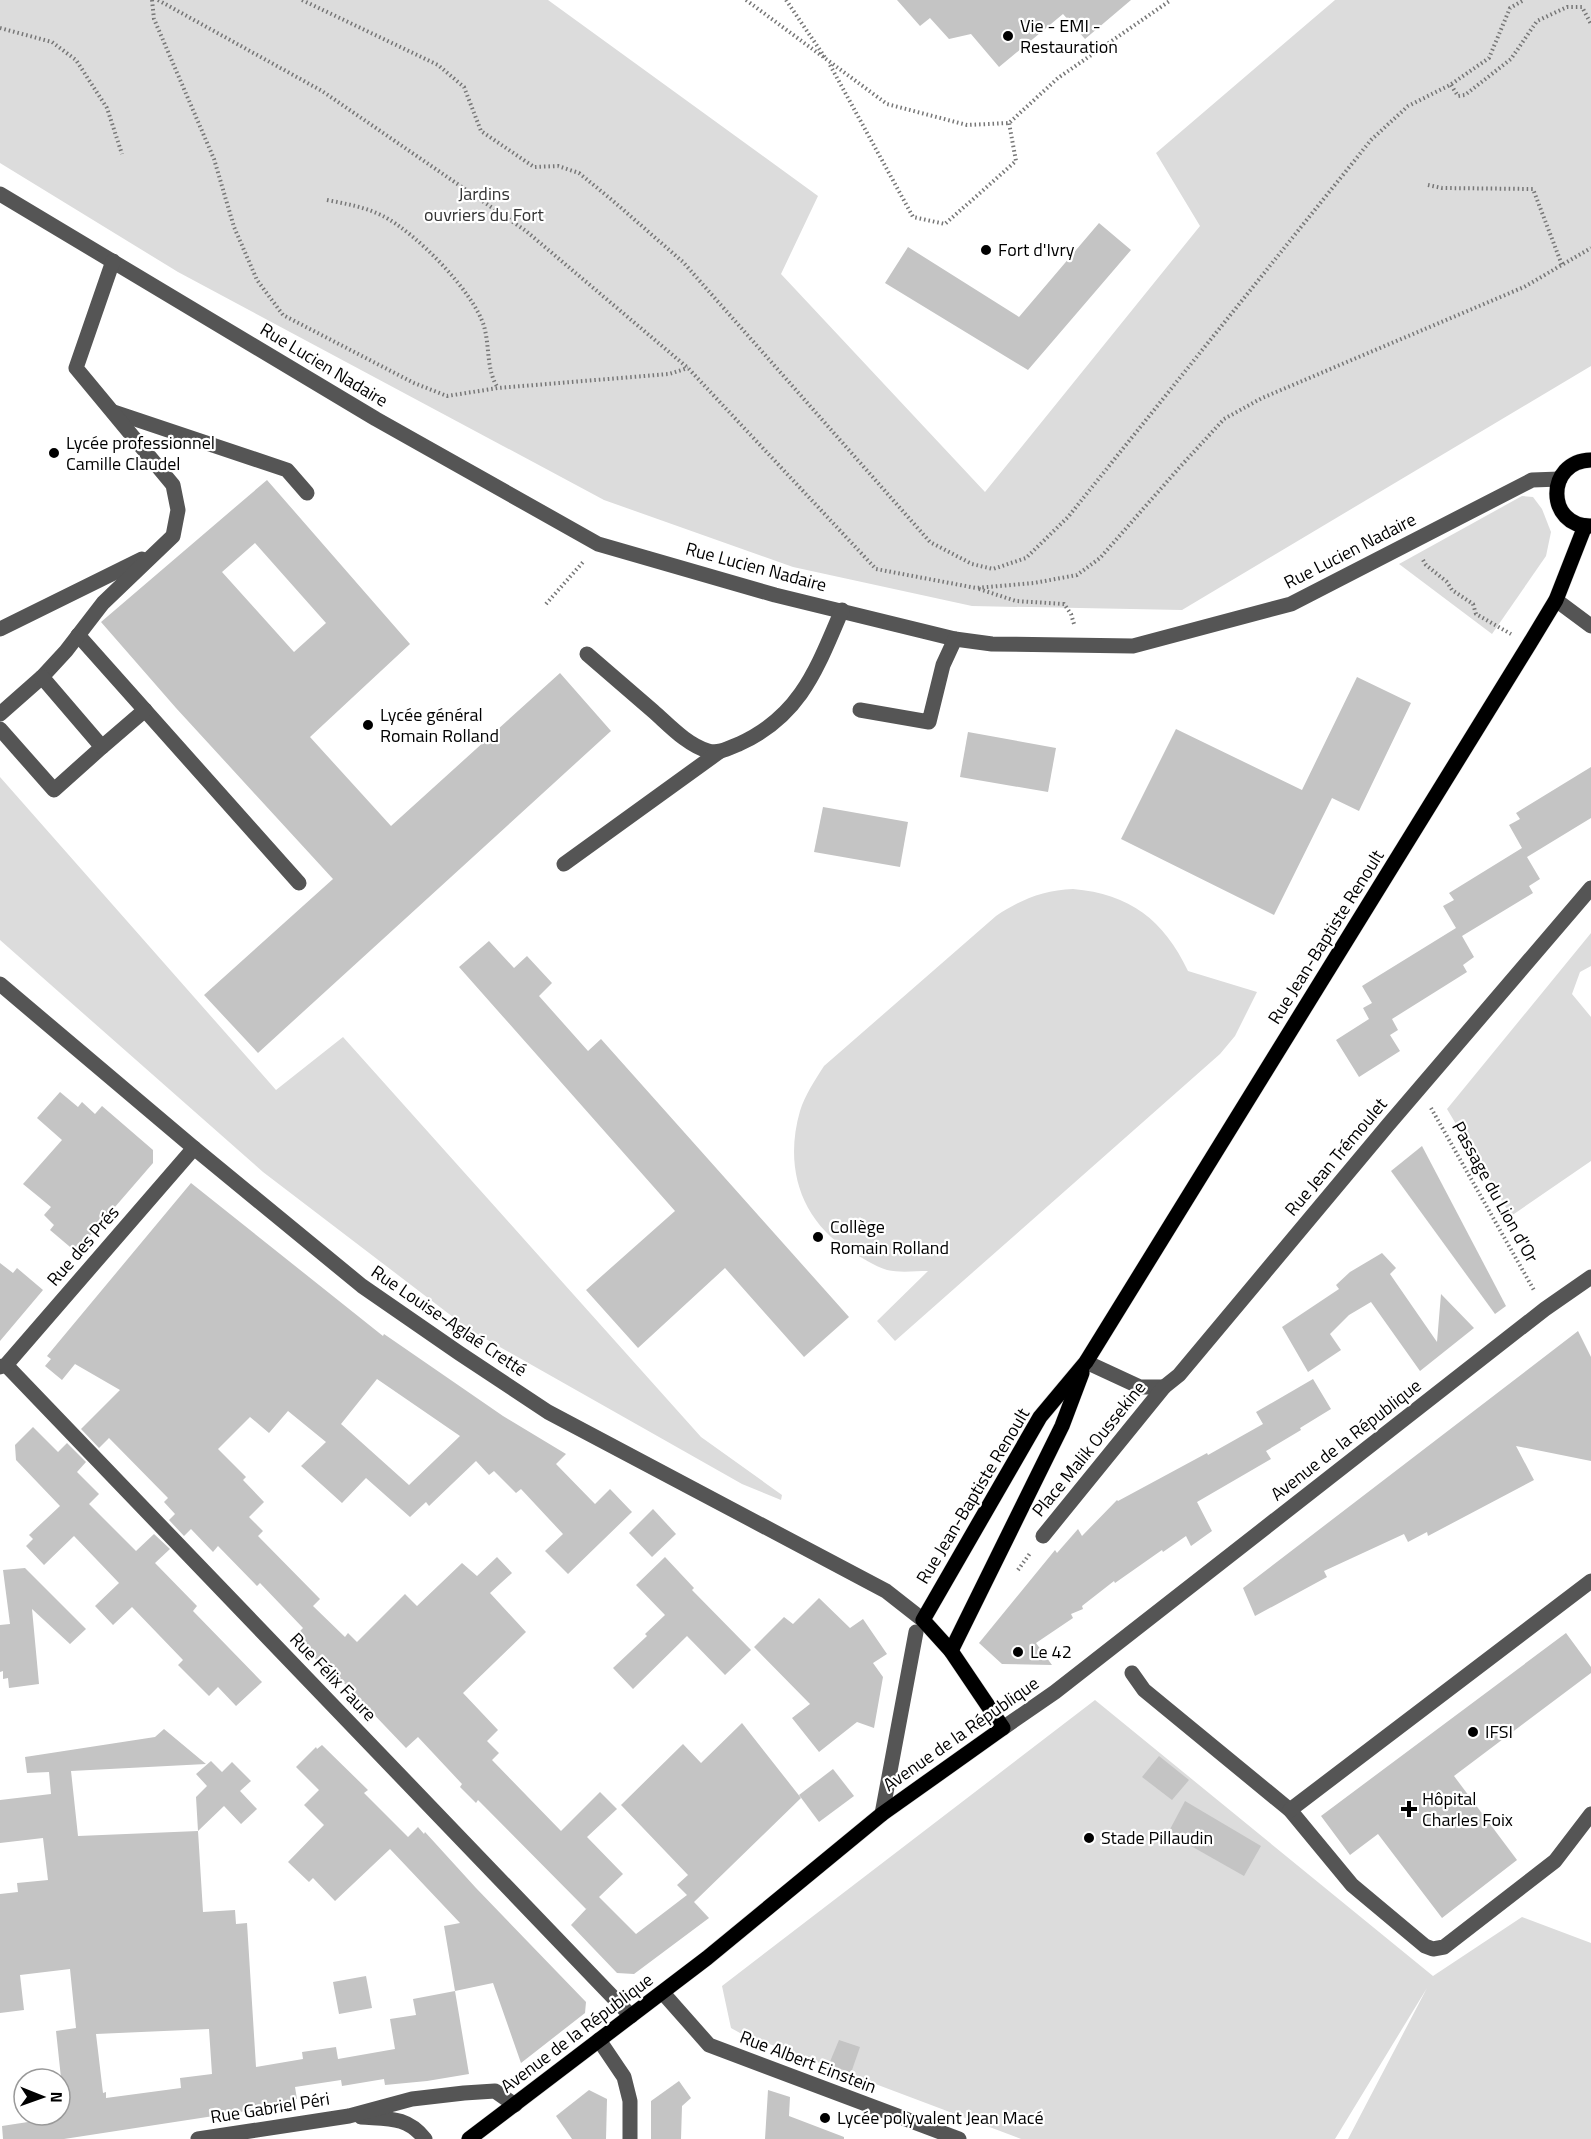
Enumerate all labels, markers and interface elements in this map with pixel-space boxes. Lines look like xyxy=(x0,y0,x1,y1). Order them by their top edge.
place label: Vie - EMI - Restauration xyxy=(1020,12,1118,60)
marker: Vie - EMI - Restauration xyxy=(1001,29,1015,43)
park label: Jardins ouvriers du Fort xyxy=(424,180,545,228)
place label: Fort d'Ivry xyxy=(998,236,1075,263)
marker: Fort d'Ivry xyxy=(979,243,993,257)
street label: Rue Lucien Nadaire xyxy=(255,316,393,413)
place label: Lycée professionnel Camille Claudel xyxy=(66,429,215,477)
marker: Lycée professionnel Camille Claudel xyxy=(47,446,61,460)
street label: Rue Lucien Nadaire xyxy=(1279,506,1421,596)
street label: Rue Lucien Nadaire xyxy=(683,535,830,598)
place label: Lycée général Romain Rolland xyxy=(380,701,499,749)
marker: Lycée général Romain Rolland xyxy=(361,718,375,732)
street label: Rue Jean-Baptiste Renoult xyxy=(1261,844,1391,1029)
street label: Rue Jean Trémoulet xyxy=(1278,1091,1394,1222)
street label: Passage du Lion d'Or xyxy=(1445,1116,1545,1267)
street label: Rue des Prés xyxy=(40,1200,125,1292)
place label: Collège Romain Rolland xyxy=(830,1213,949,1261)
marker: Collège Romain Rolland xyxy=(811,1230,825,1244)
street label: Rue Louise-Aglaé Cretté xyxy=(366,1258,533,1383)
street label: Avenue de la République xyxy=(1265,1372,1427,1507)
street label: Place Malik Oussekine xyxy=(1025,1375,1152,1522)
street label: Rue Jean-Baptiste Renoult xyxy=(909,1402,1036,1589)
street label: Rue Félix Faure xyxy=(284,1626,383,1727)
place label: Le 42 xyxy=(1030,1638,1072,1665)
marker: Le 42 xyxy=(1011,1645,1025,1659)
street label: Avenue de la République xyxy=(877,1670,1044,1798)
place label: IFSI xyxy=(1485,1718,1513,1745)
marker: IFSI xyxy=(1466,1725,1480,1739)
place label: Hôpital Charles Foix xyxy=(1422,1785,1513,1833)
marker: Hôpital Charles Foix xyxy=(1400,1800,1418,1818)
place label: Stade Pillaudin xyxy=(1101,1824,1213,1851)
marker: Stade Pillaudin xyxy=(1082,1831,1096,1845)
street label: Avenue de la République xyxy=(495,1966,659,2099)
street label: Rue Albert Einstein xyxy=(736,2023,880,2100)
north arrow xyxy=(12,2067,72,2127)
street label: Rue Gabriel Péri xyxy=(208,2085,332,2130)
text: N xyxy=(45,2092,69,2103)
place label: Lycée polyvalent Jean Macé xyxy=(837,2104,1044,2131)
marker: Lycée polyvalent Jean Macé xyxy=(818,2111,832,2125)

